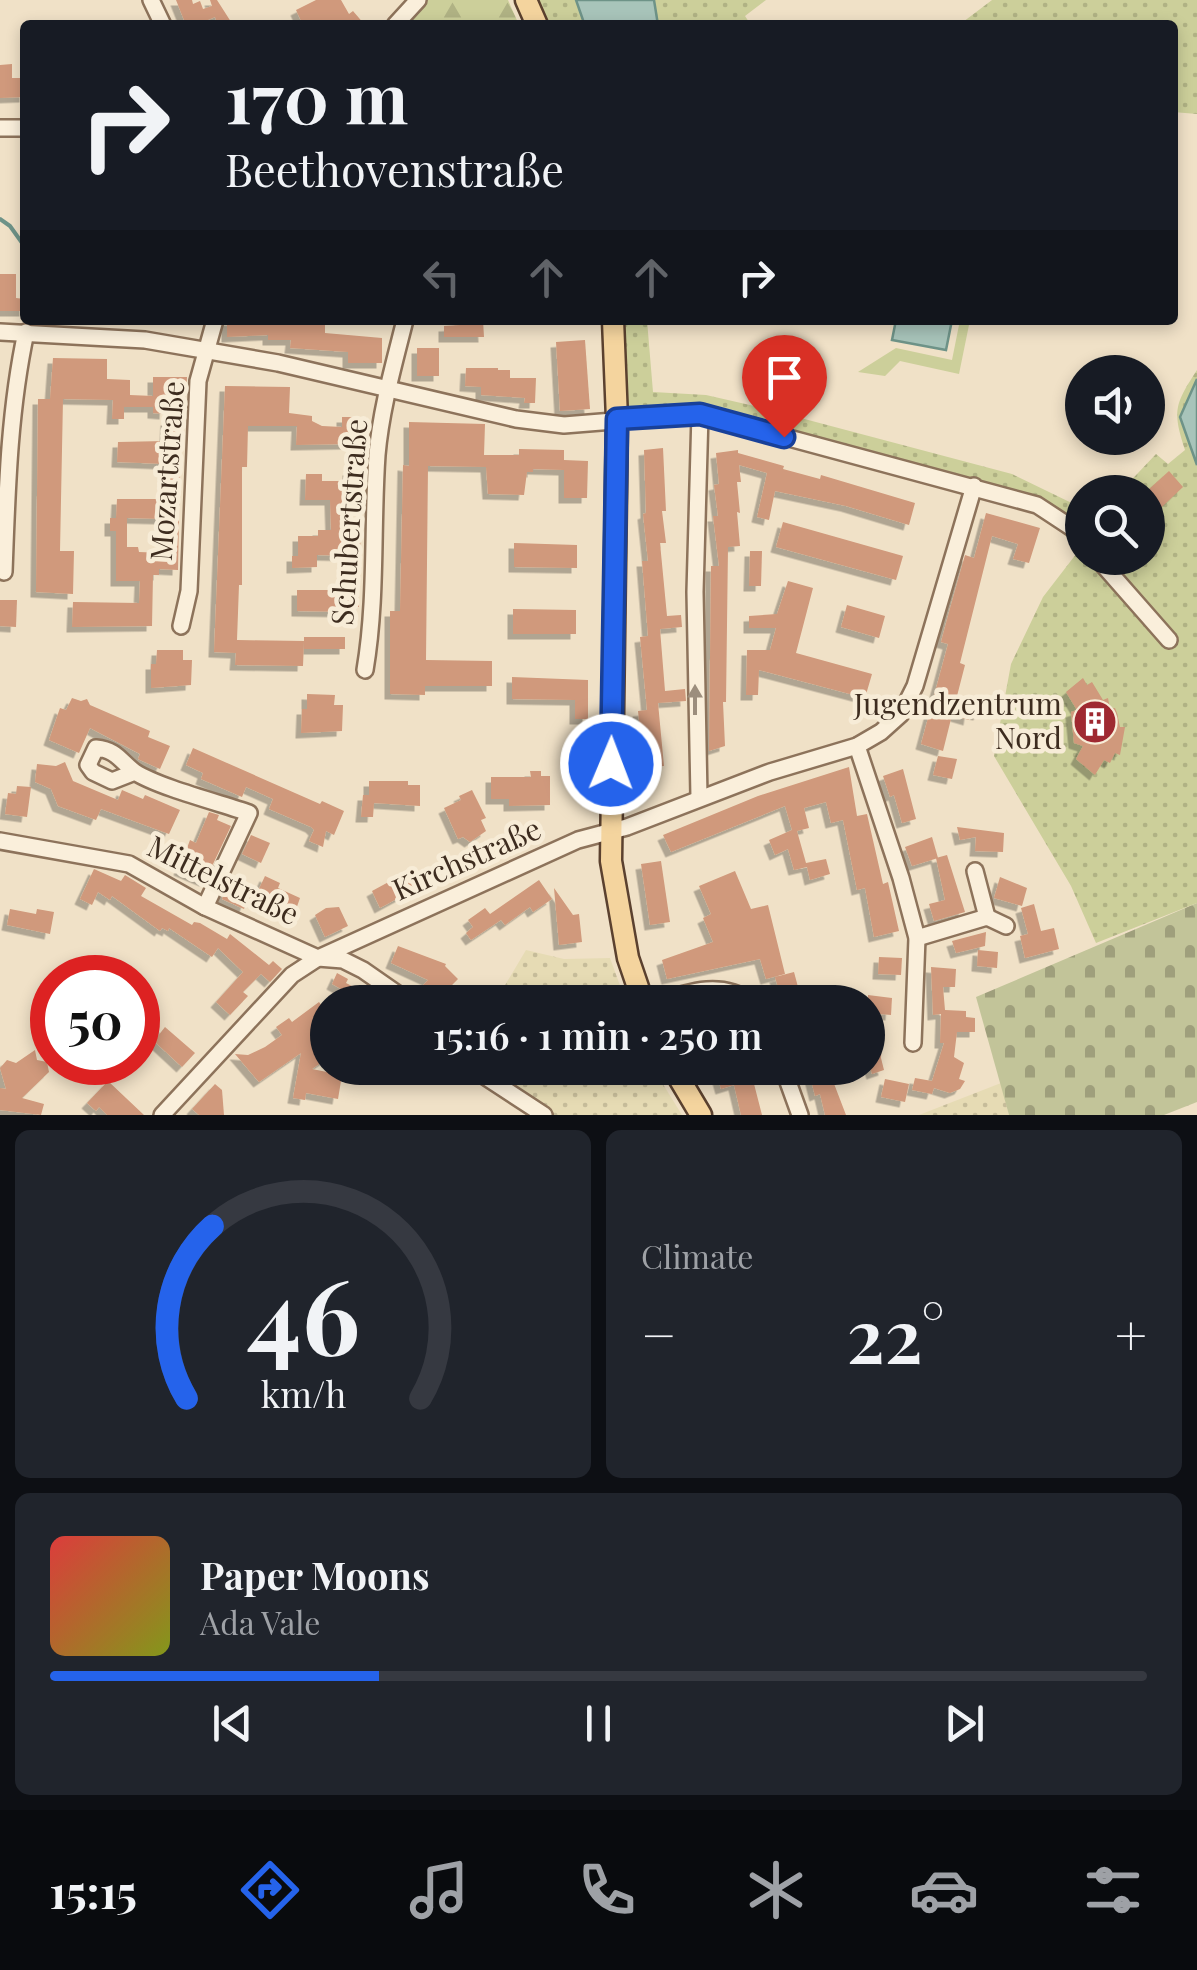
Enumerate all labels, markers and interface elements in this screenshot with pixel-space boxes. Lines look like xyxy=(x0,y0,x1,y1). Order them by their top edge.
text: 170 m xyxy=(225,48,408,142)
icon: right xyxy=(60,60,190,190)
text: Beethovenstraße xyxy=(225,138,564,198)
icon: left xyxy=(414,250,469,305)
icon: ahead xyxy=(519,250,574,305)
icon: ahead xyxy=(624,250,679,305)
icon: right xyxy=(729,250,784,305)
pin xyxy=(742,335,827,438)
icon: arrive xyxy=(757,350,812,405)
map controls xyxy=(1065,355,1165,575)
button: sound xyxy=(1065,355,1165,455)
street label: Mozartstraße xyxy=(140,380,192,562)
street label: Schubertstraße xyxy=(321,417,375,626)
button: search xyxy=(1065,475,1165,575)
one-way arrow xyxy=(687,683,703,715)
place label: Jugendzentrum Nord xyxy=(853,683,1062,757)
building icon: Jugendzentrum Nord xyxy=(1072,699,1118,745)
position arrow xyxy=(559,712,663,816)
street label: Kirchstraße xyxy=(386,808,547,909)
street label: Mittelstraße xyxy=(142,825,306,933)
speed limit sign: 50 xyxy=(30,955,160,1085)
text: 15:16 · 1 min · 250 m xyxy=(433,1009,762,1060)
text: Climate xyxy=(641,1234,753,1277)
text: 46 xyxy=(246,1243,360,1382)
text: 22° xyxy=(846,1283,945,1383)
text: − xyxy=(641,1296,677,1370)
text: + xyxy=(1115,1296,1147,1370)
text: km/h xyxy=(260,1369,346,1417)
text: Paper Moons xyxy=(200,1549,429,1600)
text: Ada Vale xyxy=(200,1600,320,1643)
icon: previous xyxy=(205,1696,260,1751)
icon: pause xyxy=(571,1696,626,1751)
icon: next xyxy=(937,1696,992,1751)
icon: directions xyxy=(235,1855,305,1925)
icon: music xyxy=(404,1855,474,1925)
icon: phone xyxy=(572,1855,642,1925)
icon: climate xyxy=(741,1855,811,1925)
icon: car xyxy=(909,1855,979,1925)
icon: filters xyxy=(1078,1855,1148,1925)
text: 15:15 xyxy=(49,1860,137,1920)

